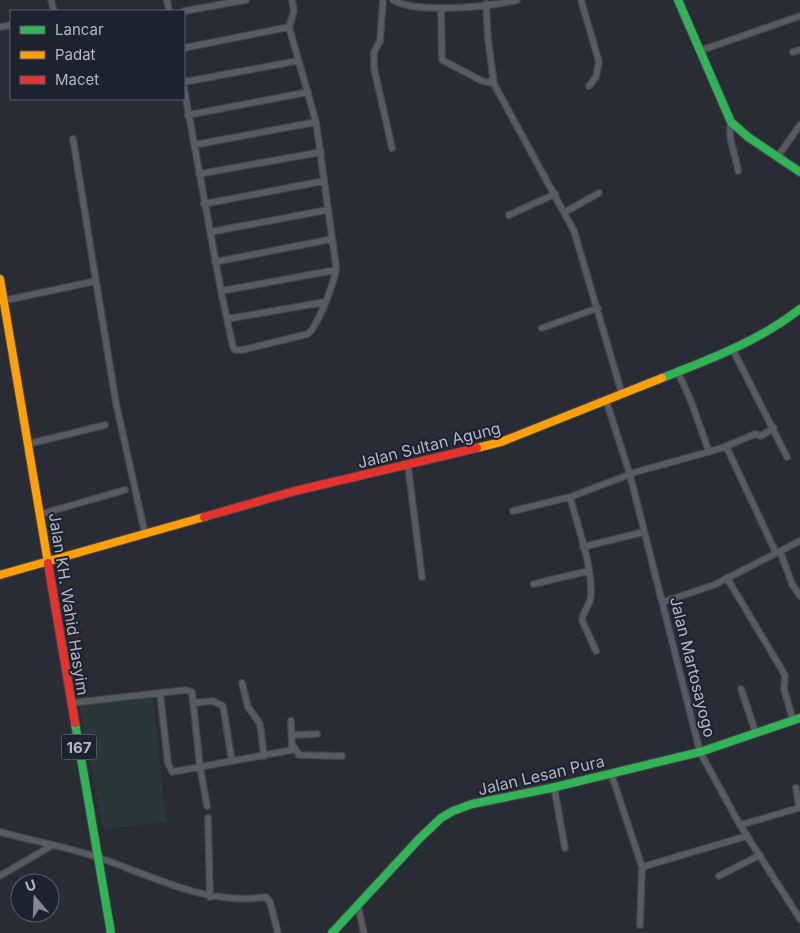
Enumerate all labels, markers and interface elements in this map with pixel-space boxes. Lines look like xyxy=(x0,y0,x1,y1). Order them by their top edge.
legend xyxy=(10,10,185,100)
text: Lancar xyxy=(55,20,104,39)
text: Padat xyxy=(55,45,96,64)
text: Macet xyxy=(55,70,99,89)
street label: Jalan Sultan Agung xyxy=(355,418,503,472)
street label: Jalan KH. Wahid Hasyim xyxy=(45,511,93,697)
street label: Jalan Martosayogo xyxy=(666,595,720,739)
road number: 167 xyxy=(62,734,96,760)
street label: Jalan Lesan Pura xyxy=(476,751,606,799)
north arrow xyxy=(10,873,60,923)
text: U xyxy=(23,876,38,895)

